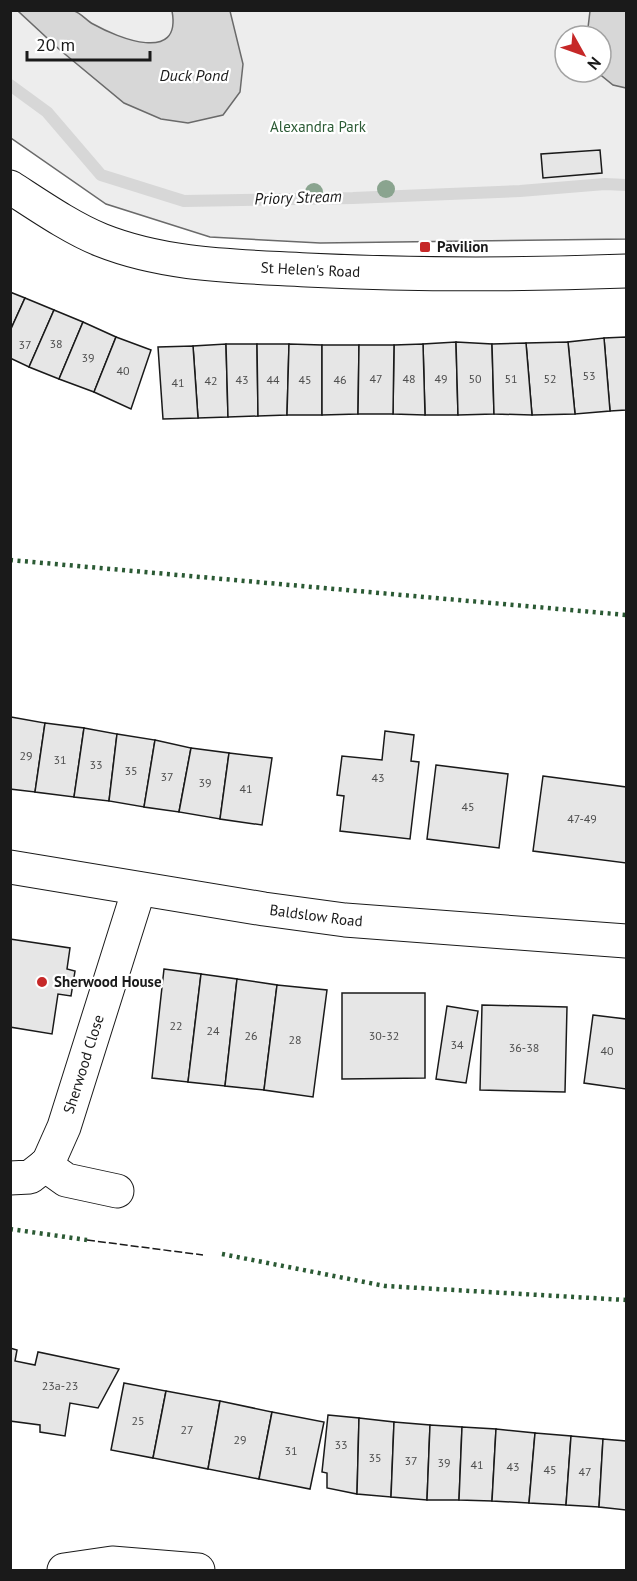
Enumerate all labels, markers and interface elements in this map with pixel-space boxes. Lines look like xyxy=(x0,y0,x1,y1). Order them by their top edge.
scale bar xyxy=(27,24,150,62)
north arrow xyxy=(553,24,613,84)
text: 20 m xyxy=(36,33,75,56)
text: N xyxy=(583,53,606,74)
water label: Duck Pond xyxy=(160,65,229,85)
park label: Alexandra Park xyxy=(270,117,367,136)
water label: Priory Stream xyxy=(254,185,342,209)
place label: Pavilion xyxy=(437,237,488,256)
marker: Pavilion xyxy=(418,240,432,254)
street label: St Helen's Road xyxy=(260,258,360,281)
house number: 38 xyxy=(49,336,63,351)
house number: 37 xyxy=(18,337,32,352)
house number: 39 xyxy=(81,350,95,365)
house number: 40 xyxy=(116,363,130,378)
house number: 53 xyxy=(582,368,596,383)
house number: 47 xyxy=(369,371,383,386)
house number: 48 xyxy=(402,371,416,386)
house number: 49 xyxy=(434,371,448,386)
house number: 50 xyxy=(468,371,482,386)
house number: 51 xyxy=(504,371,518,386)
house number: 52 xyxy=(543,371,557,386)
house number: 43 xyxy=(235,372,249,387)
house number: 44 xyxy=(266,372,280,387)
house number: 45 xyxy=(298,372,312,387)
house number: 46 xyxy=(333,372,347,387)
house number: 42 xyxy=(204,373,218,388)
house number: 41 xyxy=(171,375,185,390)
house number: 29 xyxy=(19,748,33,763)
house number: 31 xyxy=(53,752,67,767)
house number: 33 xyxy=(89,757,103,772)
house number: 35 xyxy=(124,763,138,778)
house number: 37 xyxy=(160,769,174,784)
house number: 43 xyxy=(371,770,385,785)
house number: 39 xyxy=(198,775,212,790)
house number: 41 xyxy=(239,781,253,796)
house number: 45 xyxy=(461,799,475,814)
house number: 47-49 xyxy=(567,811,597,826)
street label: Baldslow Road xyxy=(268,900,363,930)
place label: Sherwood House xyxy=(54,972,162,991)
marker: Sherwood House xyxy=(35,975,49,989)
street label: Sherwood Close xyxy=(59,1012,108,1116)
house number: 22 xyxy=(169,1018,183,1033)
house number: 24 xyxy=(206,1023,220,1038)
house number: 26 xyxy=(244,1028,258,1043)
house number: 30-32 xyxy=(369,1028,399,1043)
house number: 28 xyxy=(288,1032,302,1047)
house number: 34 xyxy=(450,1037,464,1052)
house number: 36-38 xyxy=(509,1040,539,1055)
house number: 40 xyxy=(600,1043,614,1058)
house number: 23a-23 xyxy=(42,1378,78,1393)
house number: 25 xyxy=(131,1413,145,1428)
house number: 27 xyxy=(180,1422,194,1437)
house number: 29 xyxy=(233,1432,247,1447)
house number: 33 xyxy=(334,1437,348,1452)
house number: 31 xyxy=(284,1443,298,1458)
house number: 35 xyxy=(368,1450,382,1465)
house number: 37 xyxy=(404,1453,418,1468)
house number: 39 xyxy=(437,1455,451,1470)
house number: 41 xyxy=(470,1457,484,1472)
house number: 43 xyxy=(506,1459,520,1474)
house number: 45 xyxy=(543,1462,557,1477)
house number: 47 xyxy=(578,1464,592,1479)

